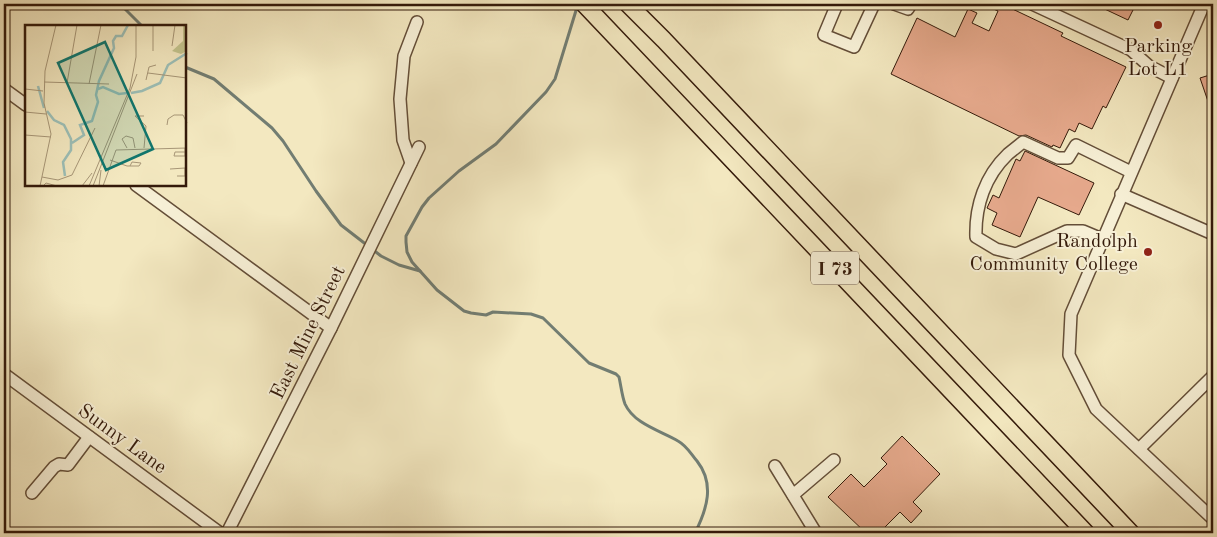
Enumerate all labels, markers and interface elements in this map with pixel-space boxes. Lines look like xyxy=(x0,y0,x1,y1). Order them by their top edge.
marker: Parking Lot L1 xyxy=(1152,19,1164,31)
inset map xyxy=(25,25,186,186)
place label: Parking Lot L1 xyxy=(1124,37,1192,80)
place label: Randolph Community College xyxy=(970,232,1138,275)
marker: Randolph Community College xyxy=(1142,246,1154,258)
road number: I 73 xyxy=(811,252,859,284)
street label: East Mine Street xyxy=(268,263,350,403)
street label: Sunny Lane xyxy=(74,401,170,478)

